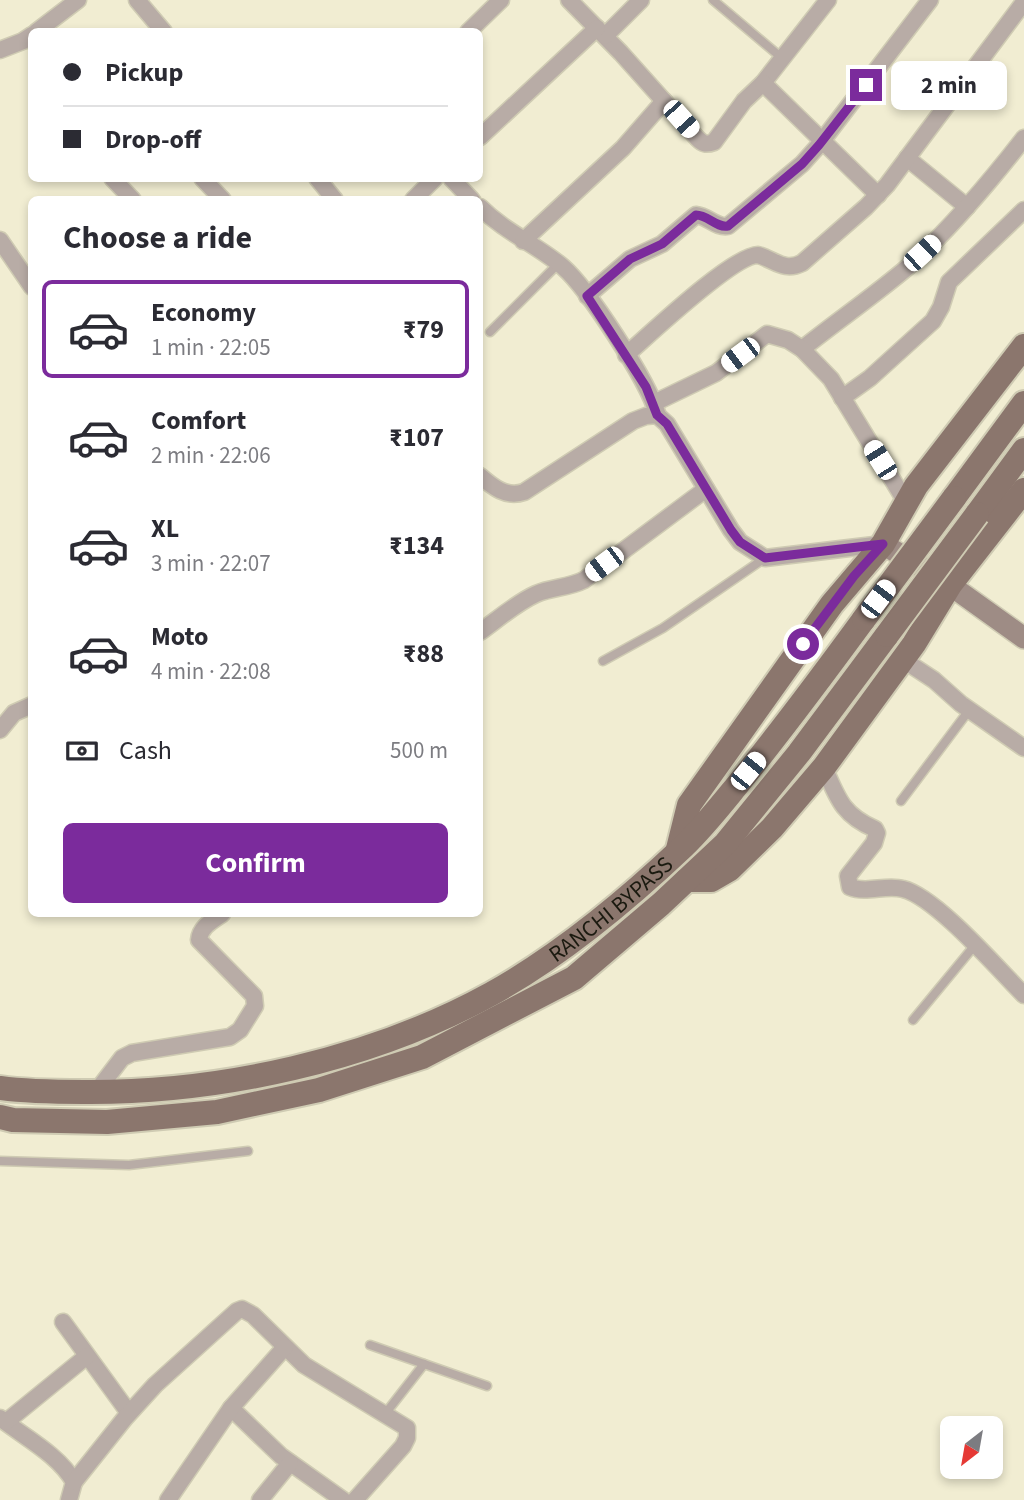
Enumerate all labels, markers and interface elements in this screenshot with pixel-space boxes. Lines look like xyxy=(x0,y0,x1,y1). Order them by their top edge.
text: Pickup xyxy=(105,54,183,91)
callout: 2 min xyxy=(890,60,1006,110)
route end xyxy=(850,69,882,101)
text: 2 min xyxy=(921,69,977,102)
car xyxy=(660,96,703,142)
text: Drop-off xyxy=(105,121,201,158)
text: Choose a ride xyxy=(63,215,252,261)
car xyxy=(900,231,945,275)
text: Economy xyxy=(151,294,256,331)
icon: car xyxy=(67,298,130,361)
text: ₹79 xyxy=(403,311,444,348)
text: 1 min · 22:05 xyxy=(151,331,271,364)
car xyxy=(717,334,764,376)
text: Comfort xyxy=(151,402,246,439)
icon: car xyxy=(67,406,130,469)
text: ₹107 xyxy=(389,419,444,456)
car xyxy=(860,437,901,483)
text: 2 min · 22:06 xyxy=(151,439,271,472)
text: XL xyxy=(151,510,179,547)
icon: car xyxy=(67,514,130,577)
text: ₹134 xyxy=(389,527,444,564)
car xyxy=(581,543,628,585)
text: 3 min · 22:07 xyxy=(151,547,271,580)
car xyxy=(857,576,900,622)
text: Moto xyxy=(151,618,208,655)
icon: car xyxy=(67,622,130,685)
route start xyxy=(787,628,819,660)
text: ₹88 xyxy=(403,635,444,672)
text: 4 min · 22:08 xyxy=(151,655,271,688)
icon: cash xyxy=(63,732,101,770)
text: Cash xyxy=(119,732,172,769)
text: 500 m xyxy=(390,734,448,767)
car xyxy=(727,748,770,794)
button: Confirm xyxy=(63,823,448,903)
street label: RANCHI BYPASS xyxy=(542,848,680,970)
north arrow xyxy=(940,1416,1003,1479)
map controls xyxy=(940,1416,1003,1479)

